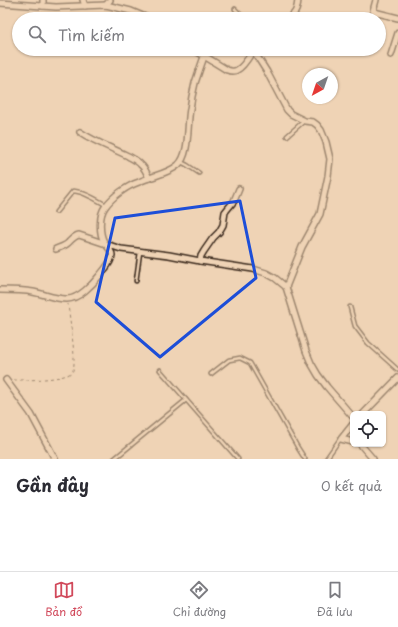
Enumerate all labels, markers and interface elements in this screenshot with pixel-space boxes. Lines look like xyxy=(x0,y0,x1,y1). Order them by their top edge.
search box xyxy=(12,12,386,56)
icon: search xyxy=(26,23,48,45)
text: Tìm kiếm xyxy=(58,23,125,46)
north arrow xyxy=(302,68,338,104)
map controls xyxy=(350,411,386,447)
button: locate xyxy=(350,411,386,447)
text: Gần đây xyxy=(16,472,89,498)
text: 0 kết quả xyxy=(321,476,382,495)
tab: Bản đồ xyxy=(45,579,82,620)
tab: Chỉ đường xyxy=(173,579,226,620)
tab: Đã lưu xyxy=(317,579,353,620)

